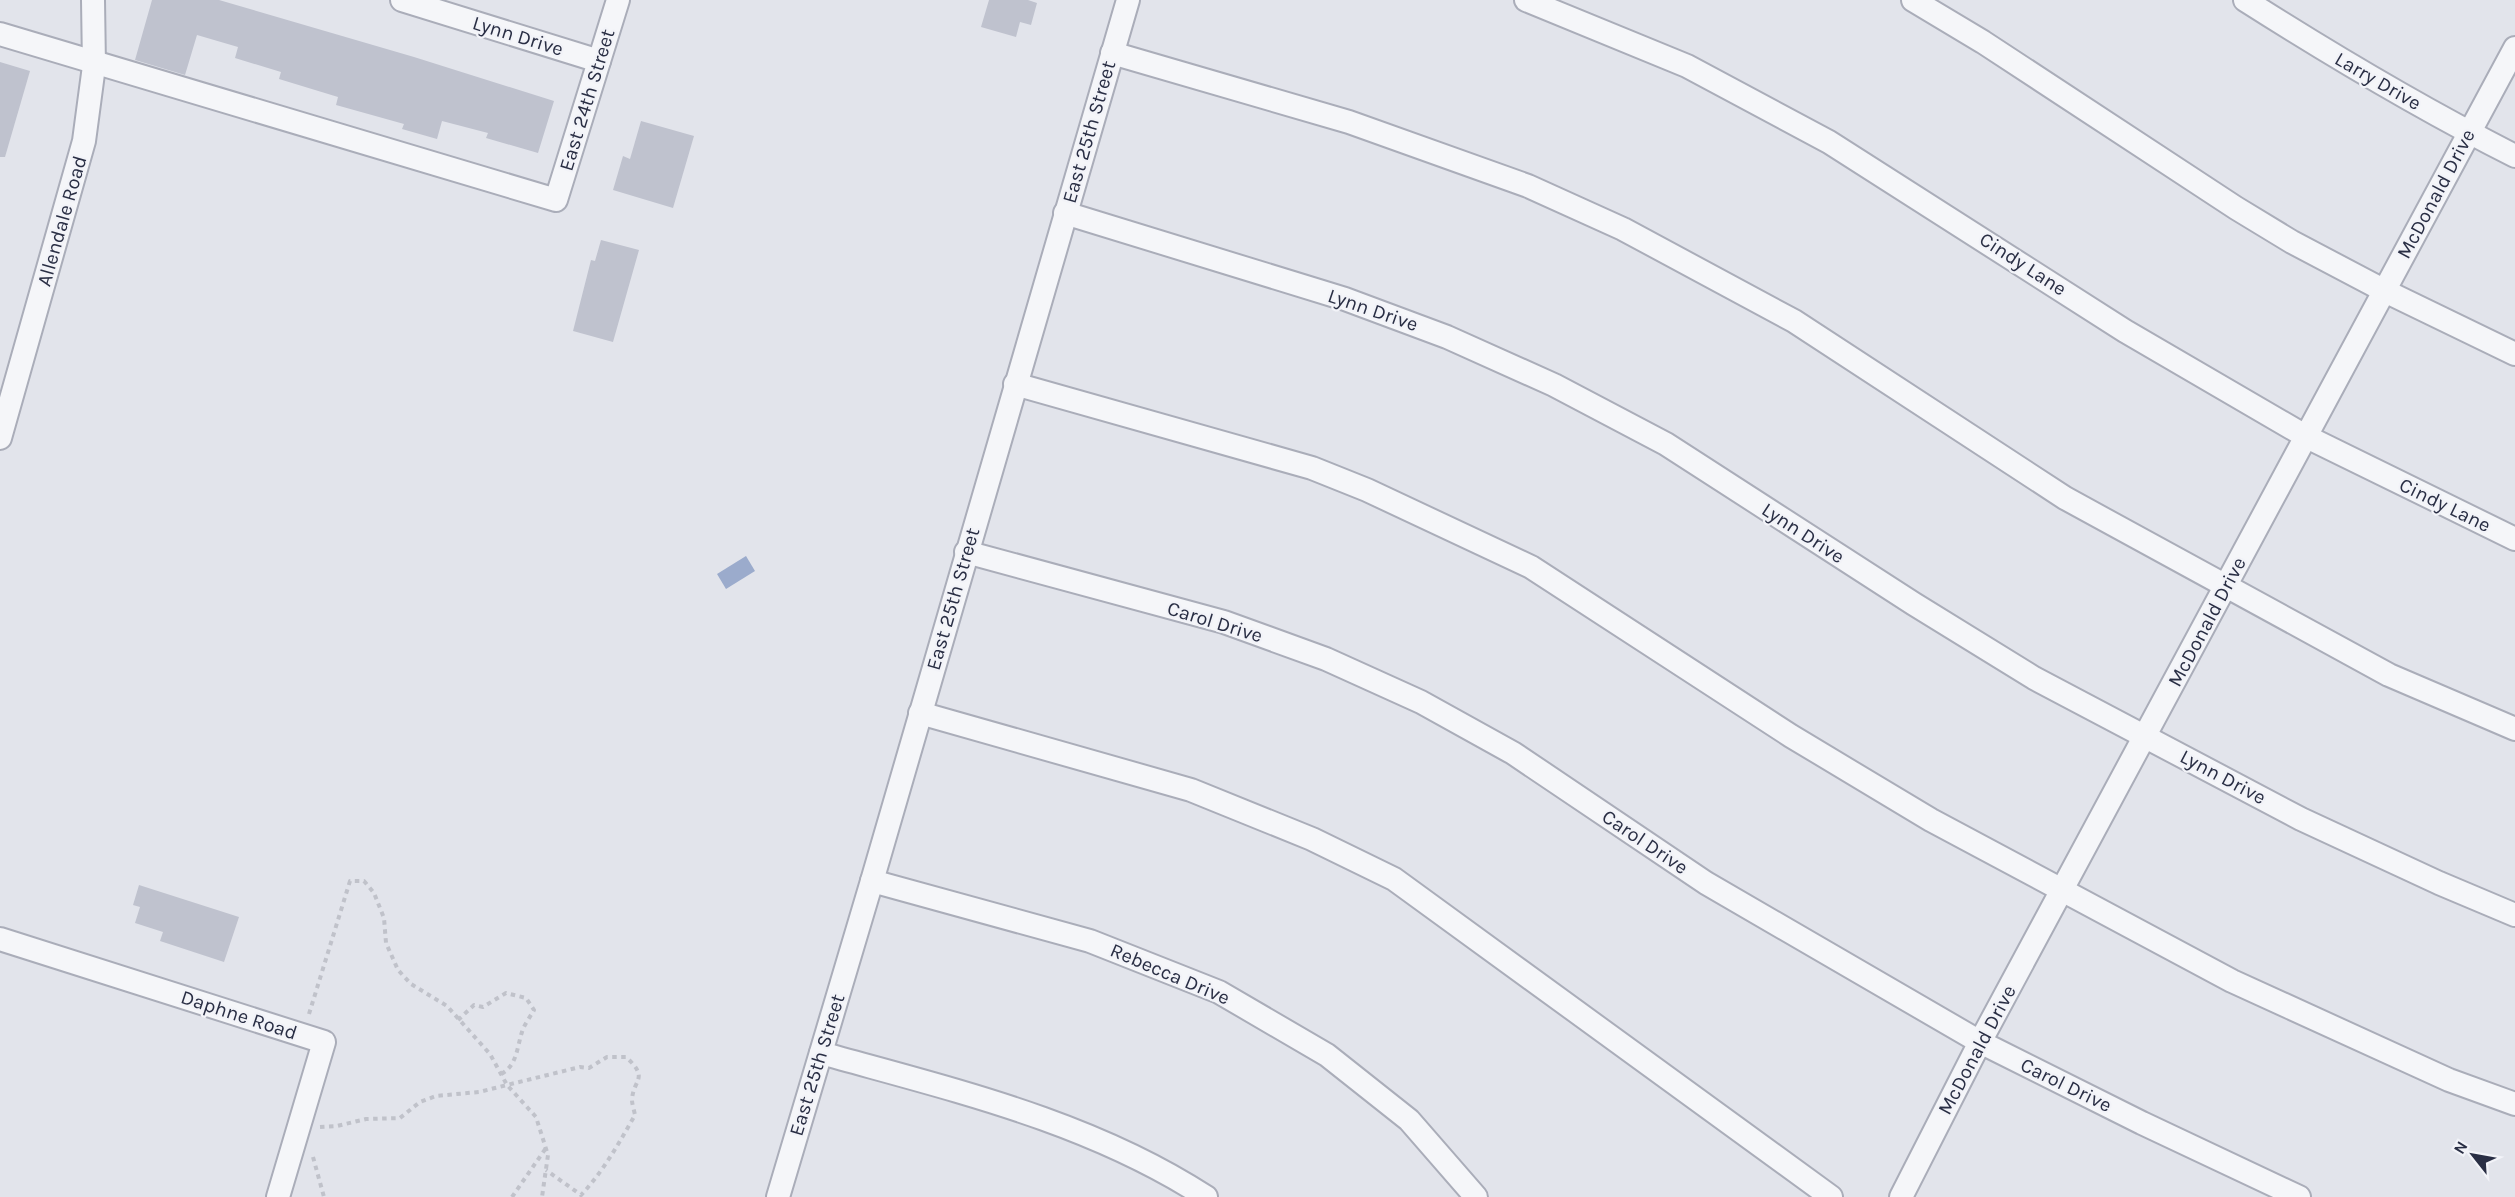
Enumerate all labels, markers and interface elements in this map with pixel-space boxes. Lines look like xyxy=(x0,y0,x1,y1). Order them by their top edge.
street label: Lynn Drive xyxy=(470,11,566,61)
street label: East 24th Street xyxy=(555,26,620,174)
street label: Larry Drive xyxy=(2331,47,2425,115)
street label: East 25th Street xyxy=(1058,58,1120,206)
street label: McDonald Drive xyxy=(2392,125,2480,263)
street label: Allendale Road xyxy=(32,153,92,289)
street label: Cindy Lane xyxy=(1975,227,2071,301)
street label: Lynn Drive xyxy=(1325,284,1421,336)
street label: Cindy Lane xyxy=(2396,473,2494,537)
street label: Lynn Drive xyxy=(1757,498,1849,568)
street label: East 25th Street xyxy=(922,525,984,673)
street label: McDonald Drive xyxy=(2163,553,2251,691)
street label: Carol Drive xyxy=(1165,597,1265,647)
street label: Lynn Drive xyxy=(2176,745,2270,809)
street label: Carol Drive xyxy=(1598,805,1692,879)
street label: Rebecca Drive xyxy=(1107,938,1233,1010)
street label: McDonald Drive xyxy=(1933,981,2021,1119)
street label: Daphne Road xyxy=(178,985,300,1045)
street label: East 25th Street xyxy=(784,991,850,1139)
street label: Carol Drive xyxy=(2017,1053,2115,1117)
north arrow xyxy=(2443,1125,2503,1185)
text: N xyxy=(2449,1138,2472,1157)

